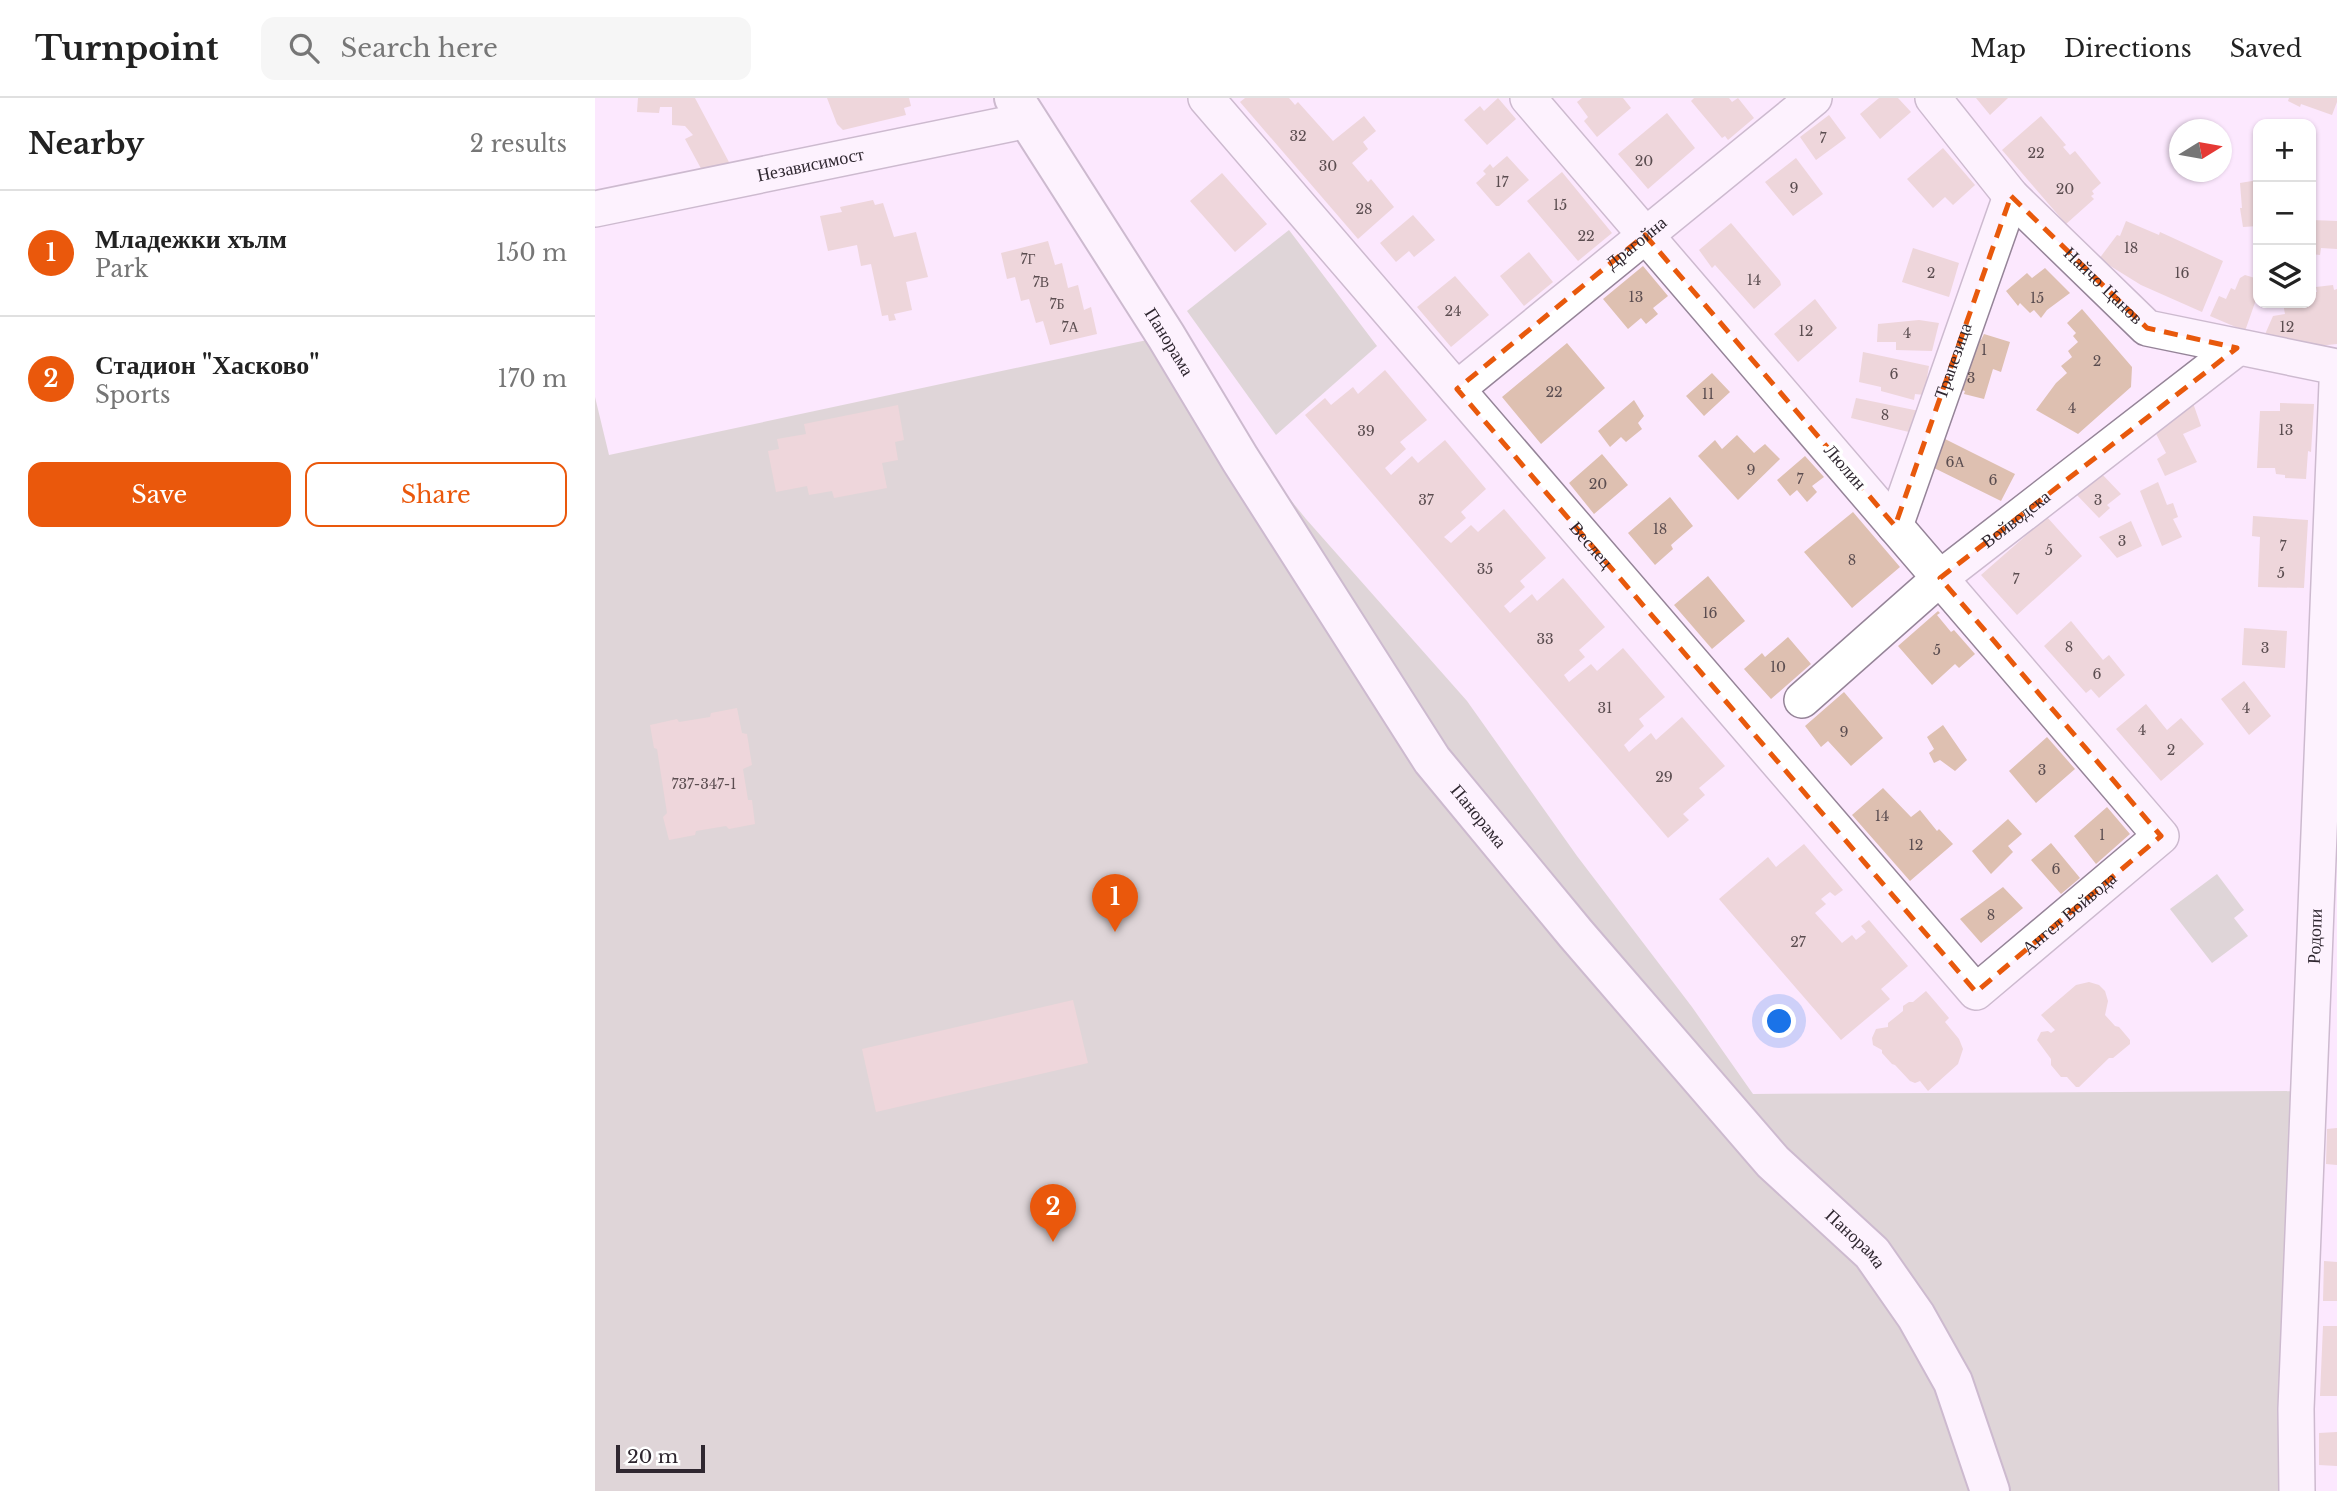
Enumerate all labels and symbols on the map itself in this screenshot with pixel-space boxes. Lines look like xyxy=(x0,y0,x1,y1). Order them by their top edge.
north arrow xyxy=(2169,119,2232,182)
house number: 32 xyxy=(1289,127,1307,145)
house number: 7 xyxy=(1819,129,1827,147)
street label: Независимост xyxy=(755,143,866,186)
house number: 22 xyxy=(2027,144,2045,162)
house number: 20 xyxy=(1635,152,1653,170)
house number: 30 xyxy=(1319,157,1337,175)
house number: 17 xyxy=(1495,173,1510,191)
house number: 9 xyxy=(1789,179,1799,197)
house number: 20 xyxy=(2056,180,2074,198)
house number: 15 xyxy=(1553,196,1567,214)
house number: 28 xyxy=(1355,200,1373,218)
street label: Драгойна xyxy=(1601,212,1671,274)
house number: 22 xyxy=(1577,227,1595,245)
house number: 18 xyxy=(2124,239,2138,257)
street label: Найчо Цанов xyxy=(2059,242,2148,329)
house number: 7Г xyxy=(1020,250,1036,268)
house number: 2 xyxy=(1927,264,1935,282)
house number: 16 xyxy=(2174,264,2190,282)
house number: 14 xyxy=(1747,271,1761,289)
house number: 7В xyxy=(1033,273,1049,291)
house number: 13 xyxy=(1629,288,1643,306)
house number: 15 xyxy=(2030,289,2044,307)
house number: 7Б xyxy=(1049,295,1065,313)
house number: 24 xyxy=(1445,302,1461,320)
street label: Панорама xyxy=(1140,304,1198,380)
house number: 7А xyxy=(1061,318,1079,336)
house number: 12 xyxy=(2280,318,2294,336)
street label: Трапезица xyxy=(1930,320,1977,402)
house number: 12 xyxy=(1799,322,1813,340)
house number: 4 xyxy=(1903,324,1911,342)
house number: 1 xyxy=(1981,341,1987,359)
house number: 2 xyxy=(2093,352,2101,370)
house number: 6 xyxy=(1889,365,1899,383)
house number: 3 xyxy=(1967,369,1975,387)
house number: 22 xyxy=(1545,383,1563,401)
house number: 11 xyxy=(1702,385,1714,403)
house number: 4 xyxy=(2068,399,2076,417)
house number: 8 xyxy=(1881,406,1889,424)
house number: 13 xyxy=(2279,421,2293,439)
house number: 39 xyxy=(1357,422,1375,440)
street label: Люлин xyxy=(1819,440,1871,495)
house number: 6А xyxy=(1945,453,1965,471)
house number: 9 xyxy=(1746,461,1756,479)
house number: 7 xyxy=(1796,470,1804,488)
house number: 6 xyxy=(1988,471,1998,489)
house number: 20 xyxy=(1589,475,1607,493)
street label: Войводска xyxy=(1977,486,2055,553)
house number: 37 xyxy=(1418,491,1435,509)
house number: 3 xyxy=(2094,491,2102,509)
street label: Веслец xyxy=(1565,517,1618,573)
house number: 18 xyxy=(1653,520,1667,538)
house number: 3 xyxy=(2118,532,2126,550)
house number: 7 xyxy=(2279,537,2287,555)
house number: 5 xyxy=(2045,541,2053,559)
house number: 8 xyxy=(1848,551,1856,569)
house number: 35 xyxy=(1477,560,1493,578)
house number: 5 xyxy=(2277,564,2285,582)
house number: 7 xyxy=(2012,570,2020,588)
house number: 16 xyxy=(1702,604,1718,622)
house number: 33 xyxy=(1536,630,1554,648)
house number: 8 xyxy=(2065,638,2073,656)
house number: 3 xyxy=(2261,639,2269,657)
house number: 5 xyxy=(1933,641,1941,659)
house number: 10 xyxy=(1770,658,1786,676)
house number: 6 xyxy=(2092,665,2102,683)
house number: 31 xyxy=(1598,699,1612,717)
house number: 4 xyxy=(2242,699,2250,717)
house number: 4 xyxy=(2138,721,2146,739)
house number: 9 xyxy=(1839,723,1849,741)
house number: 2 xyxy=(2167,741,2175,759)
house number: 3 xyxy=(2038,761,2046,779)
house number: 29 xyxy=(1655,768,1673,786)
house number: 737-347-1 xyxy=(671,775,737,793)
street label: Панорама xyxy=(1446,780,1511,853)
house number: 14 xyxy=(1875,807,1889,825)
house number: 1 xyxy=(2099,826,2105,844)
house number: 12 xyxy=(1909,836,1923,854)
house number: 6 xyxy=(2051,860,2061,878)
street label: Ангел Войвода xyxy=(2018,867,2121,959)
pin: 1 xyxy=(1092,874,1138,932)
house number: 8 xyxy=(1987,906,1995,924)
street label: Родопи xyxy=(2303,908,2327,965)
house number: 27 xyxy=(1790,933,1807,951)
your location xyxy=(1762,1004,1796,1038)
pin: 2 xyxy=(1030,1184,1076,1242)
street label: Панорама xyxy=(1821,1205,1890,1273)
scale bar xyxy=(616,1442,705,1474)

